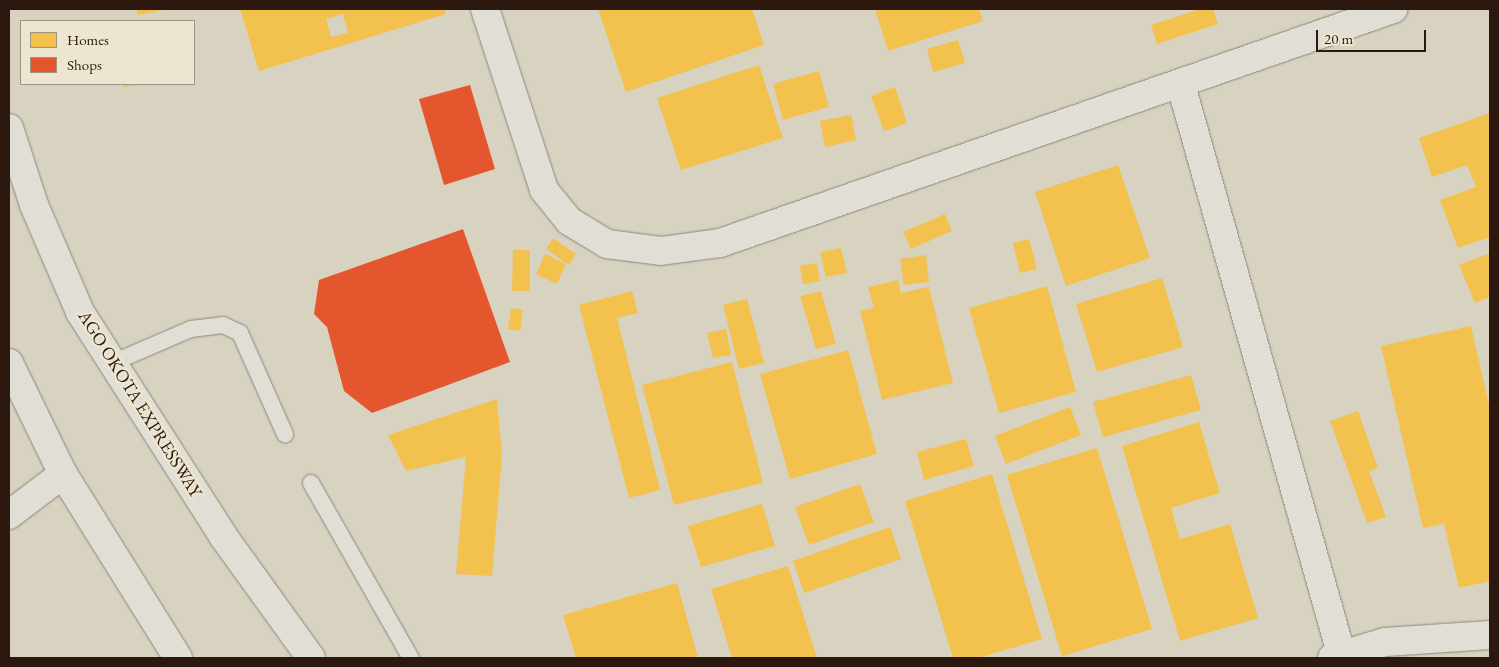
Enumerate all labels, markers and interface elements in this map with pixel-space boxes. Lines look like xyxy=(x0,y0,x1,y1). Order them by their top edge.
legend xyxy=(20,20,195,85)
scale bar xyxy=(1319,20,1429,52)
text: 20 m xyxy=(1324,29,1353,48)
text: Homes xyxy=(67,30,109,49)
text: Shops xyxy=(67,55,102,74)
street label: AGO OKOTA EXPRESSWAY xyxy=(73,306,207,502)

